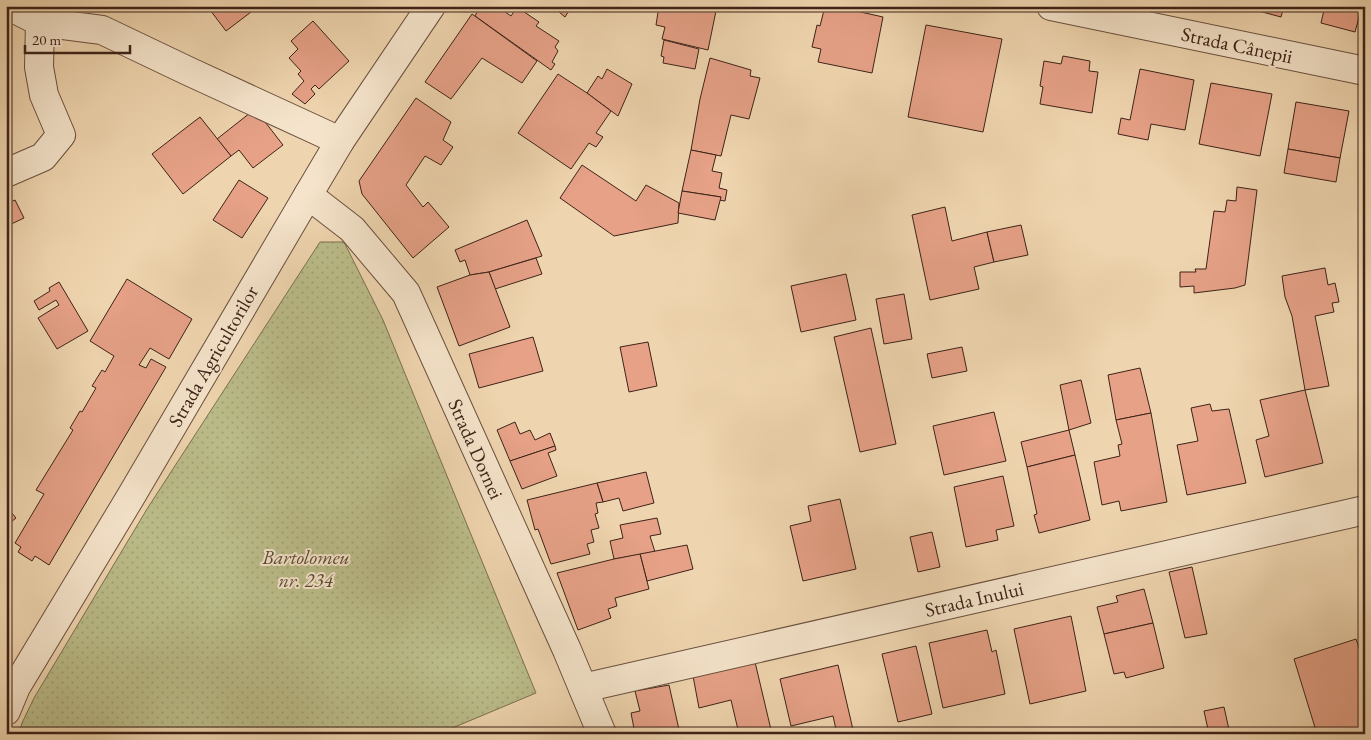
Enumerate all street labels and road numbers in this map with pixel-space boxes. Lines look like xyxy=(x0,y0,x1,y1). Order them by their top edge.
street label: Strada Cânepii xyxy=(1179,21,1295,69)
street label: Strada Agricultorilor xyxy=(162,280,264,431)
street label: Strada Dornei xyxy=(442,395,510,503)
street label: Strada Inului xyxy=(922,575,1026,623)

